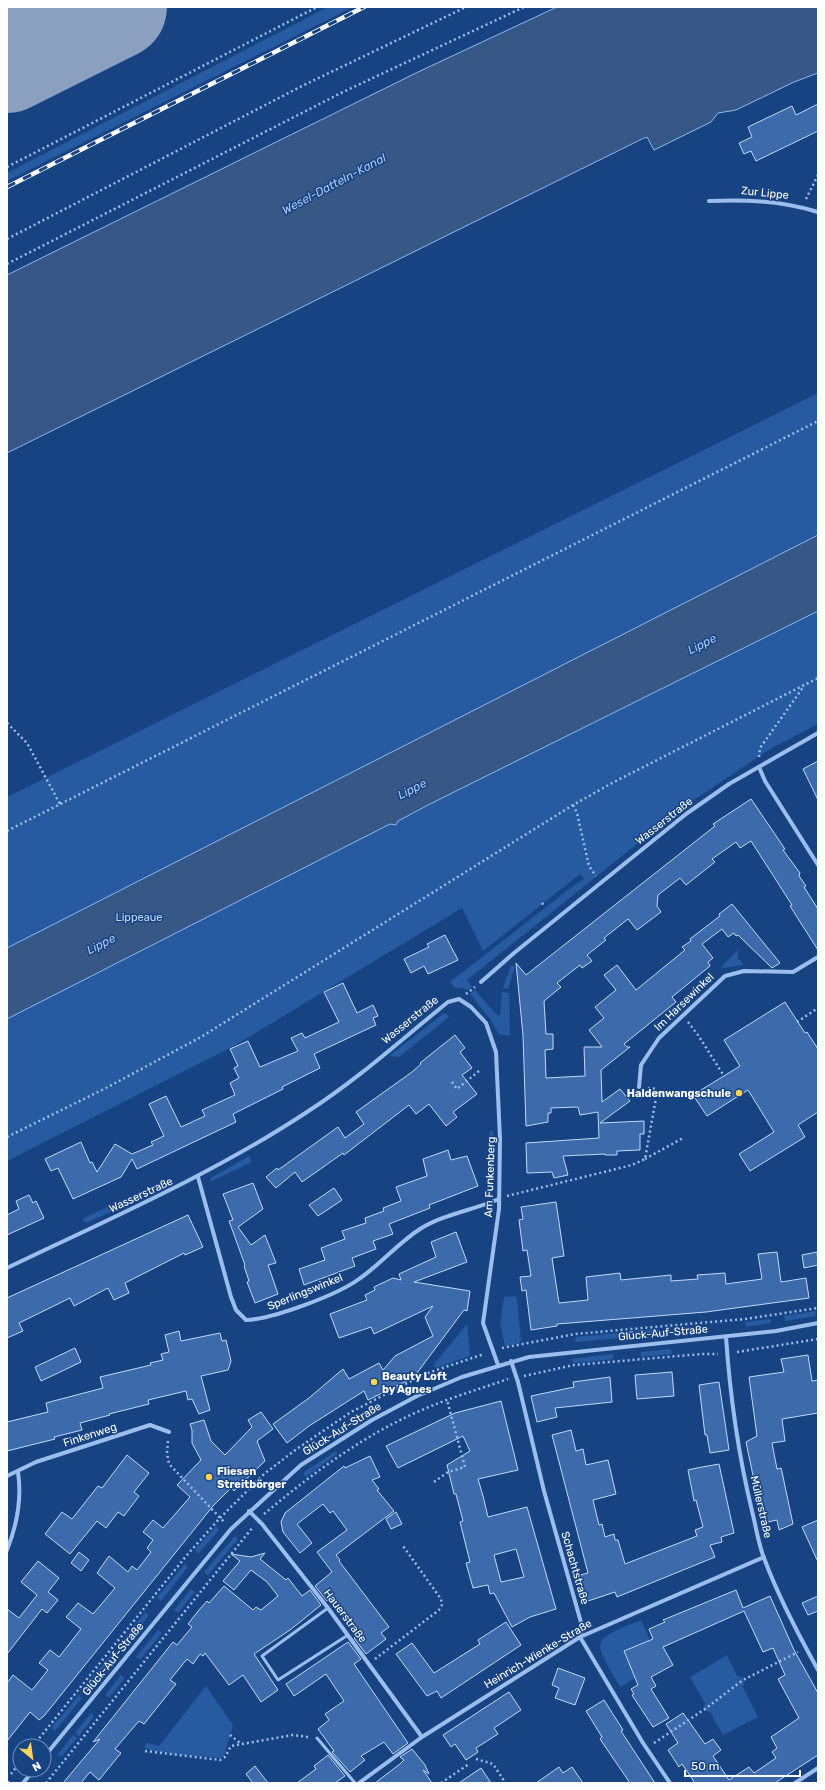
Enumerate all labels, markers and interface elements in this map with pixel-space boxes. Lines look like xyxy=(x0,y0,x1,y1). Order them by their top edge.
water label: Wesel-Datteln-Kanal xyxy=(280,150,389,217)
street label: Zur Lippe xyxy=(741,184,789,202)
water label: Lippe xyxy=(685,631,719,657)
water label: Lippe xyxy=(395,776,429,802)
street label: Wasserstraße xyxy=(633,795,695,847)
park label: Lippeaue xyxy=(116,911,162,924)
water label: Lippe xyxy=(84,931,118,957)
street label: Im Harsewinkel xyxy=(652,970,716,1034)
street label: Wasserstraße xyxy=(379,993,441,1047)
place label: Haldenwangschule xyxy=(627,1087,731,1100)
marker: Haldenwangschule xyxy=(734,1088,744,1098)
street label: Am Funkenberg xyxy=(482,1136,498,1218)
street label: Wasserstraße xyxy=(107,1175,175,1215)
street label: Sperlingswinkel xyxy=(265,1271,345,1313)
street label: Glück-Auf-Straße xyxy=(618,1323,708,1343)
place label: Beauty Loft by Agnes xyxy=(382,1370,447,1396)
marker: Beauty Loft by Agnes xyxy=(369,1377,379,1387)
street label: Glück-Auf-Straße xyxy=(300,1400,384,1458)
street label: Finkenweg xyxy=(62,1420,118,1450)
place label: Fliesen Streitbörger xyxy=(217,1465,286,1491)
marker: Fliesen Streitbörger xyxy=(204,1472,214,1482)
street label: Müllerstraße xyxy=(747,1474,775,1540)
street label: Schachtstraße xyxy=(558,1530,592,1606)
street label: Hauerstraße xyxy=(321,1587,369,1645)
street label: Heinrich-Wienke-Straße xyxy=(482,1617,594,1691)
street label: Glück-Auf-Straße xyxy=(80,1620,146,1698)
north arrow xyxy=(12,1738,52,1778)
scale bar xyxy=(685,1752,800,1778)
text: N xyxy=(30,1759,43,1774)
text: 50 m xyxy=(691,1759,719,1773)

